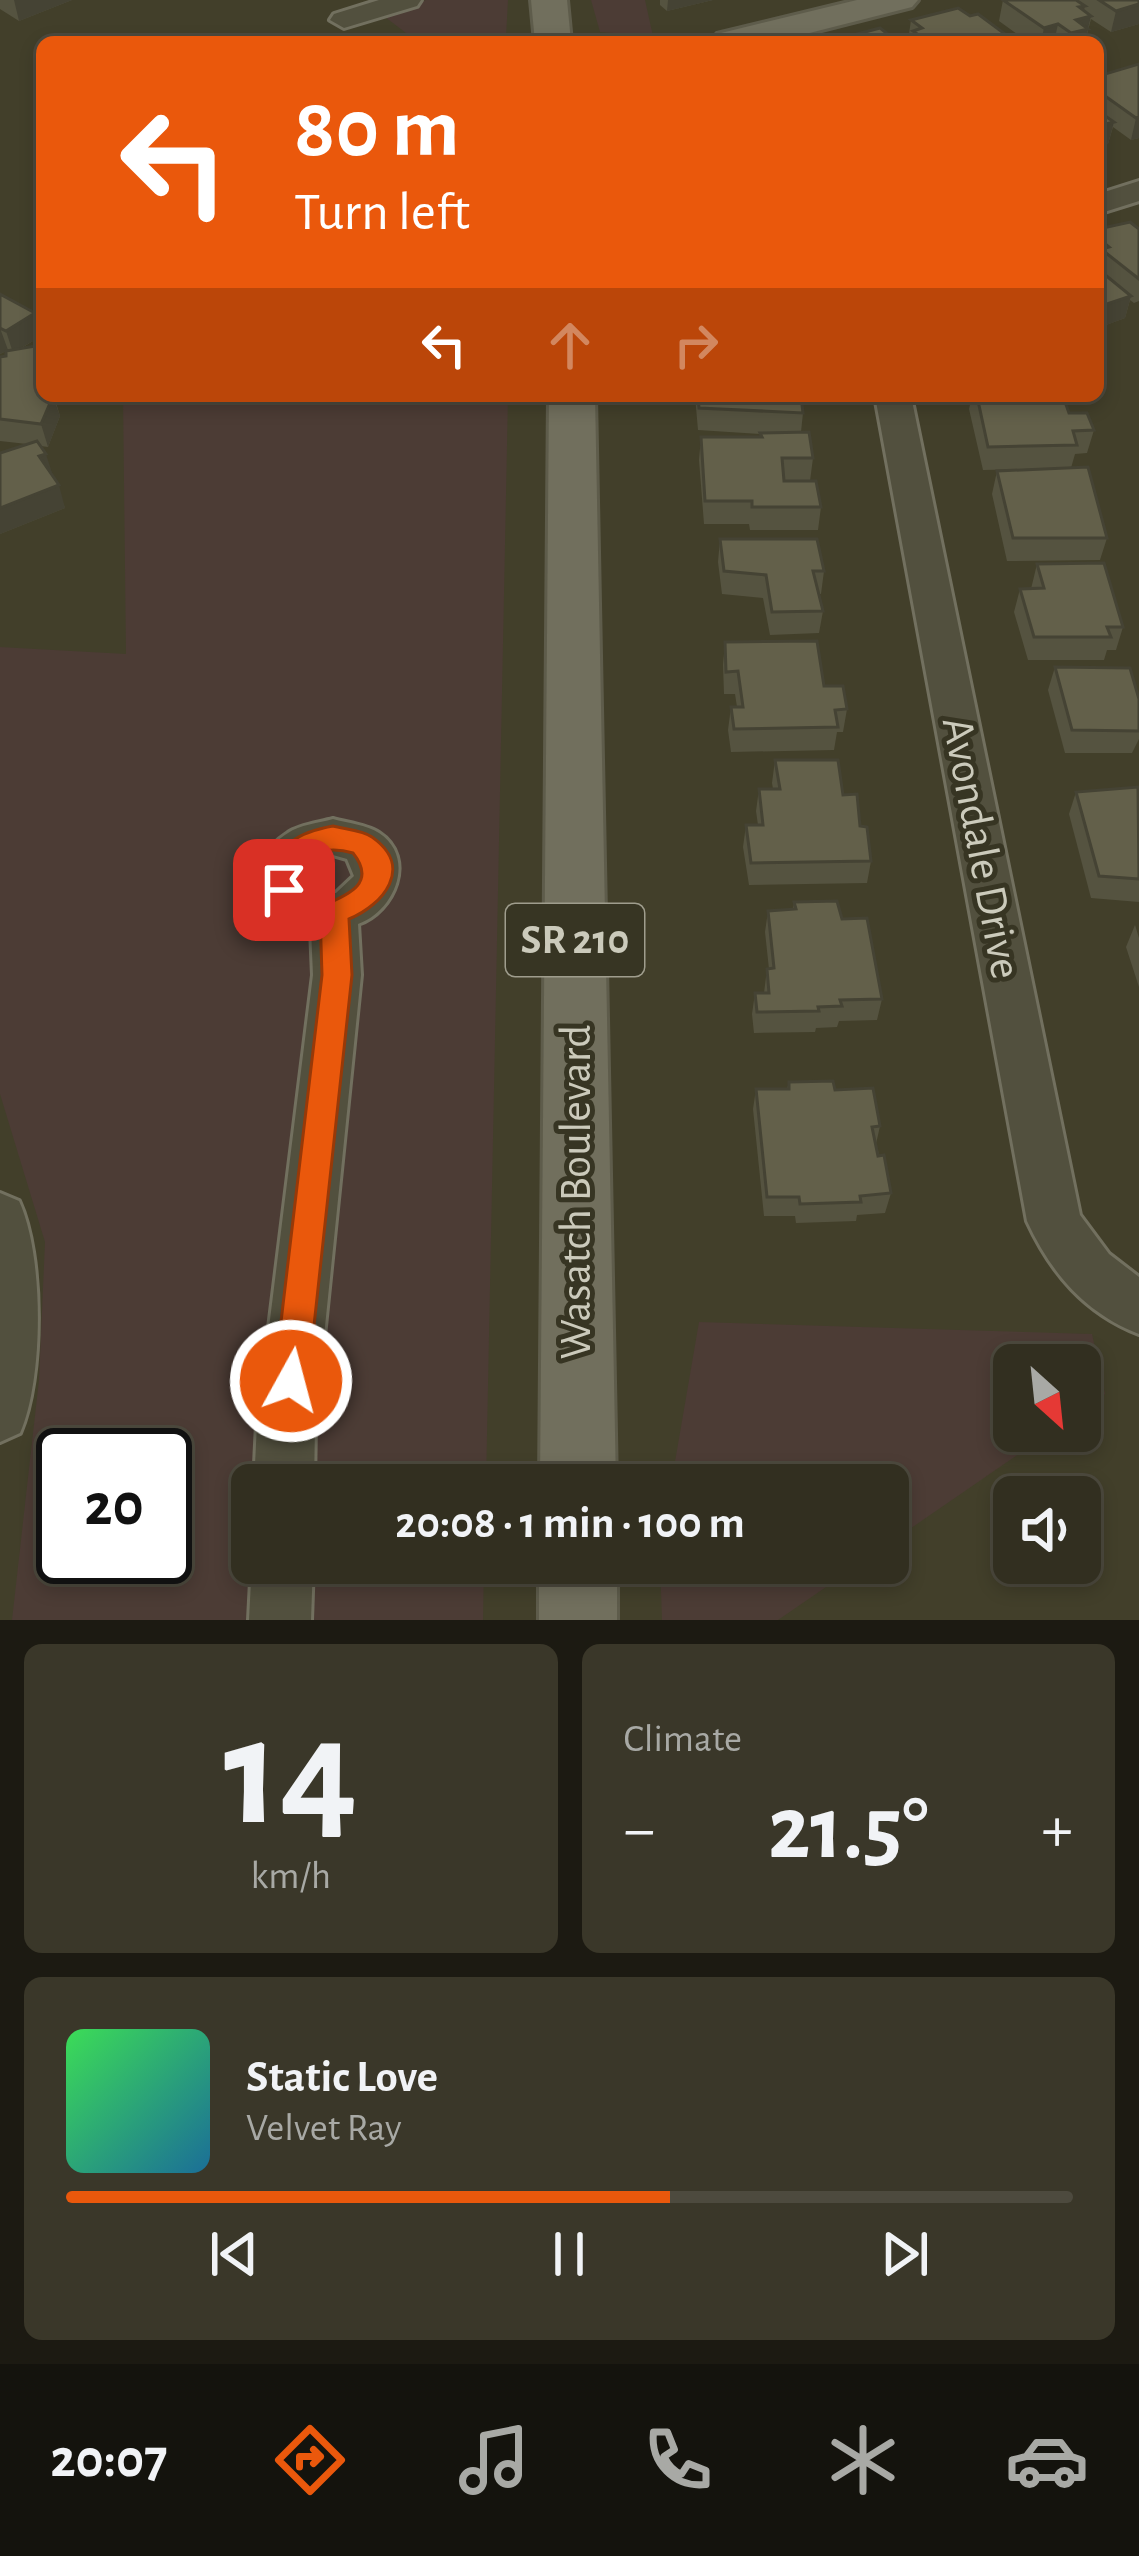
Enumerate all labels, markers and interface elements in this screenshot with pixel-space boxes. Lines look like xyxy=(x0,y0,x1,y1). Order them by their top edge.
icon: left xyxy=(96,84,252,240)
text: 80 m xyxy=(294,88,460,172)
text: Turn left xyxy=(294,186,470,240)
icon: left xyxy=(411,312,477,378)
icon: ahead xyxy=(537,312,603,378)
icon: right xyxy=(663,312,729,378)
street label: Avondale Drive xyxy=(934,713,1028,983)
pin xyxy=(233,839,335,941)
icon: arrive xyxy=(251,857,317,923)
road number: SR 210 xyxy=(506,904,644,976)
street label: Wasatch Boulevard xyxy=(554,1025,599,1359)
position arrow xyxy=(228,1318,354,1444)
north arrow xyxy=(993,1344,1101,1452)
map controls xyxy=(993,1344,1101,1584)
speed limit sign: 20 xyxy=(36,1428,192,1584)
button: sound xyxy=(993,1476,1101,1584)
text: 20:08 · 1 min · 100 m xyxy=(395,1501,745,1546)
text: 14 xyxy=(223,1697,358,1853)
text: Climate xyxy=(624,1720,742,1759)
text: 21.5° xyxy=(768,1785,929,1875)
text: − xyxy=(624,1797,655,1863)
text: + xyxy=(1041,1797,1073,1863)
text: km/h xyxy=(251,1857,331,1896)
text: Static Love xyxy=(246,2055,438,2100)
text: Velvet Ray xyxy=(246,2109,402,2148)
icon: previous xyxy=(201,2221,267,2287)
icon: pause xyxy=(536,2221,602,2287)
icon: next xyxy=(872,2221,938,2287)
icon: directions xyxy=(268,2418,352,2502)
icon: music xyxy=(452,2418,536,2502)
icon: phone xyxy=(636,2418,720,2502)
icon: climate xyxy=(821,2418,905,2502)
icon: car xyxy=(1005,2418,1089,2502)
text: 20:07 xyxy=(50,2433,168,2487)

